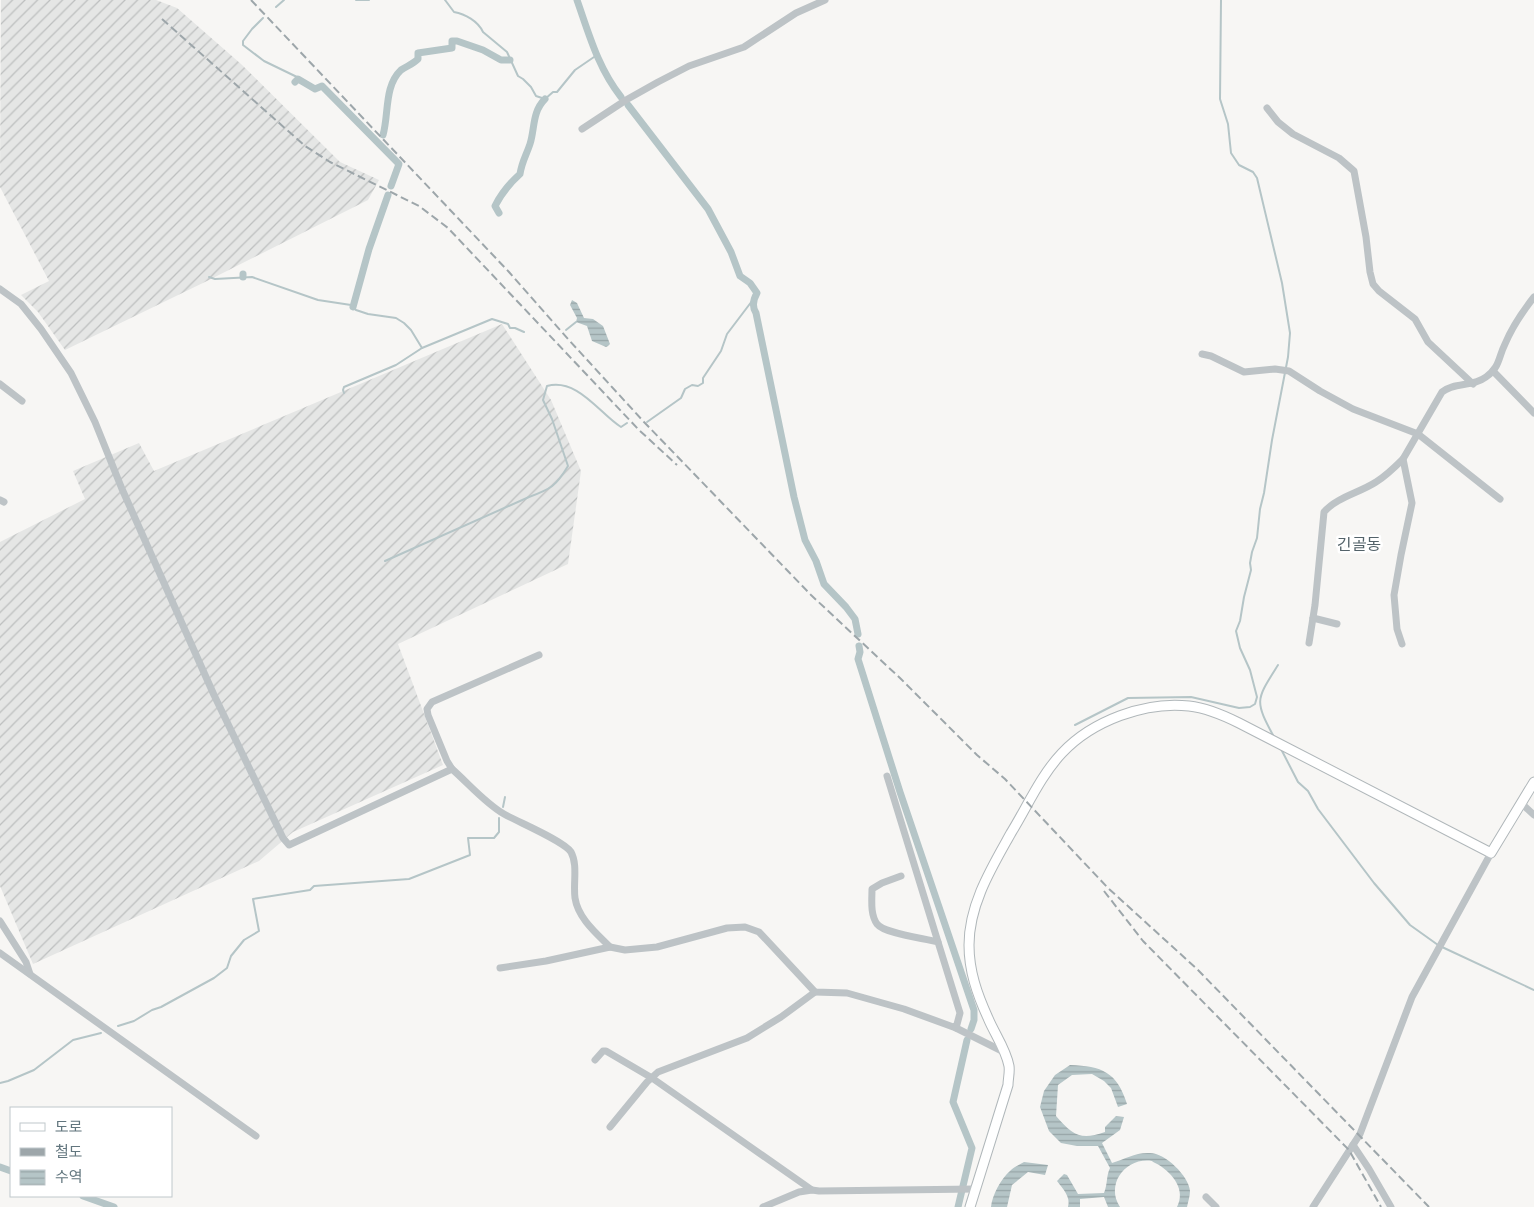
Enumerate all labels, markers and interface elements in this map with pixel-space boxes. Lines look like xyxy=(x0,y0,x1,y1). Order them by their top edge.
district label: 긴골동 xyxy=(1337,536,1381,553)
legend xyxy=(10,1107,172,1197)
text: 도로 xyxy=(55,1118,83,1135)
text: 철도 xyxy=(55,1143,83,1160)
text: 수역 xyxy=(55,1168,83,1185)

